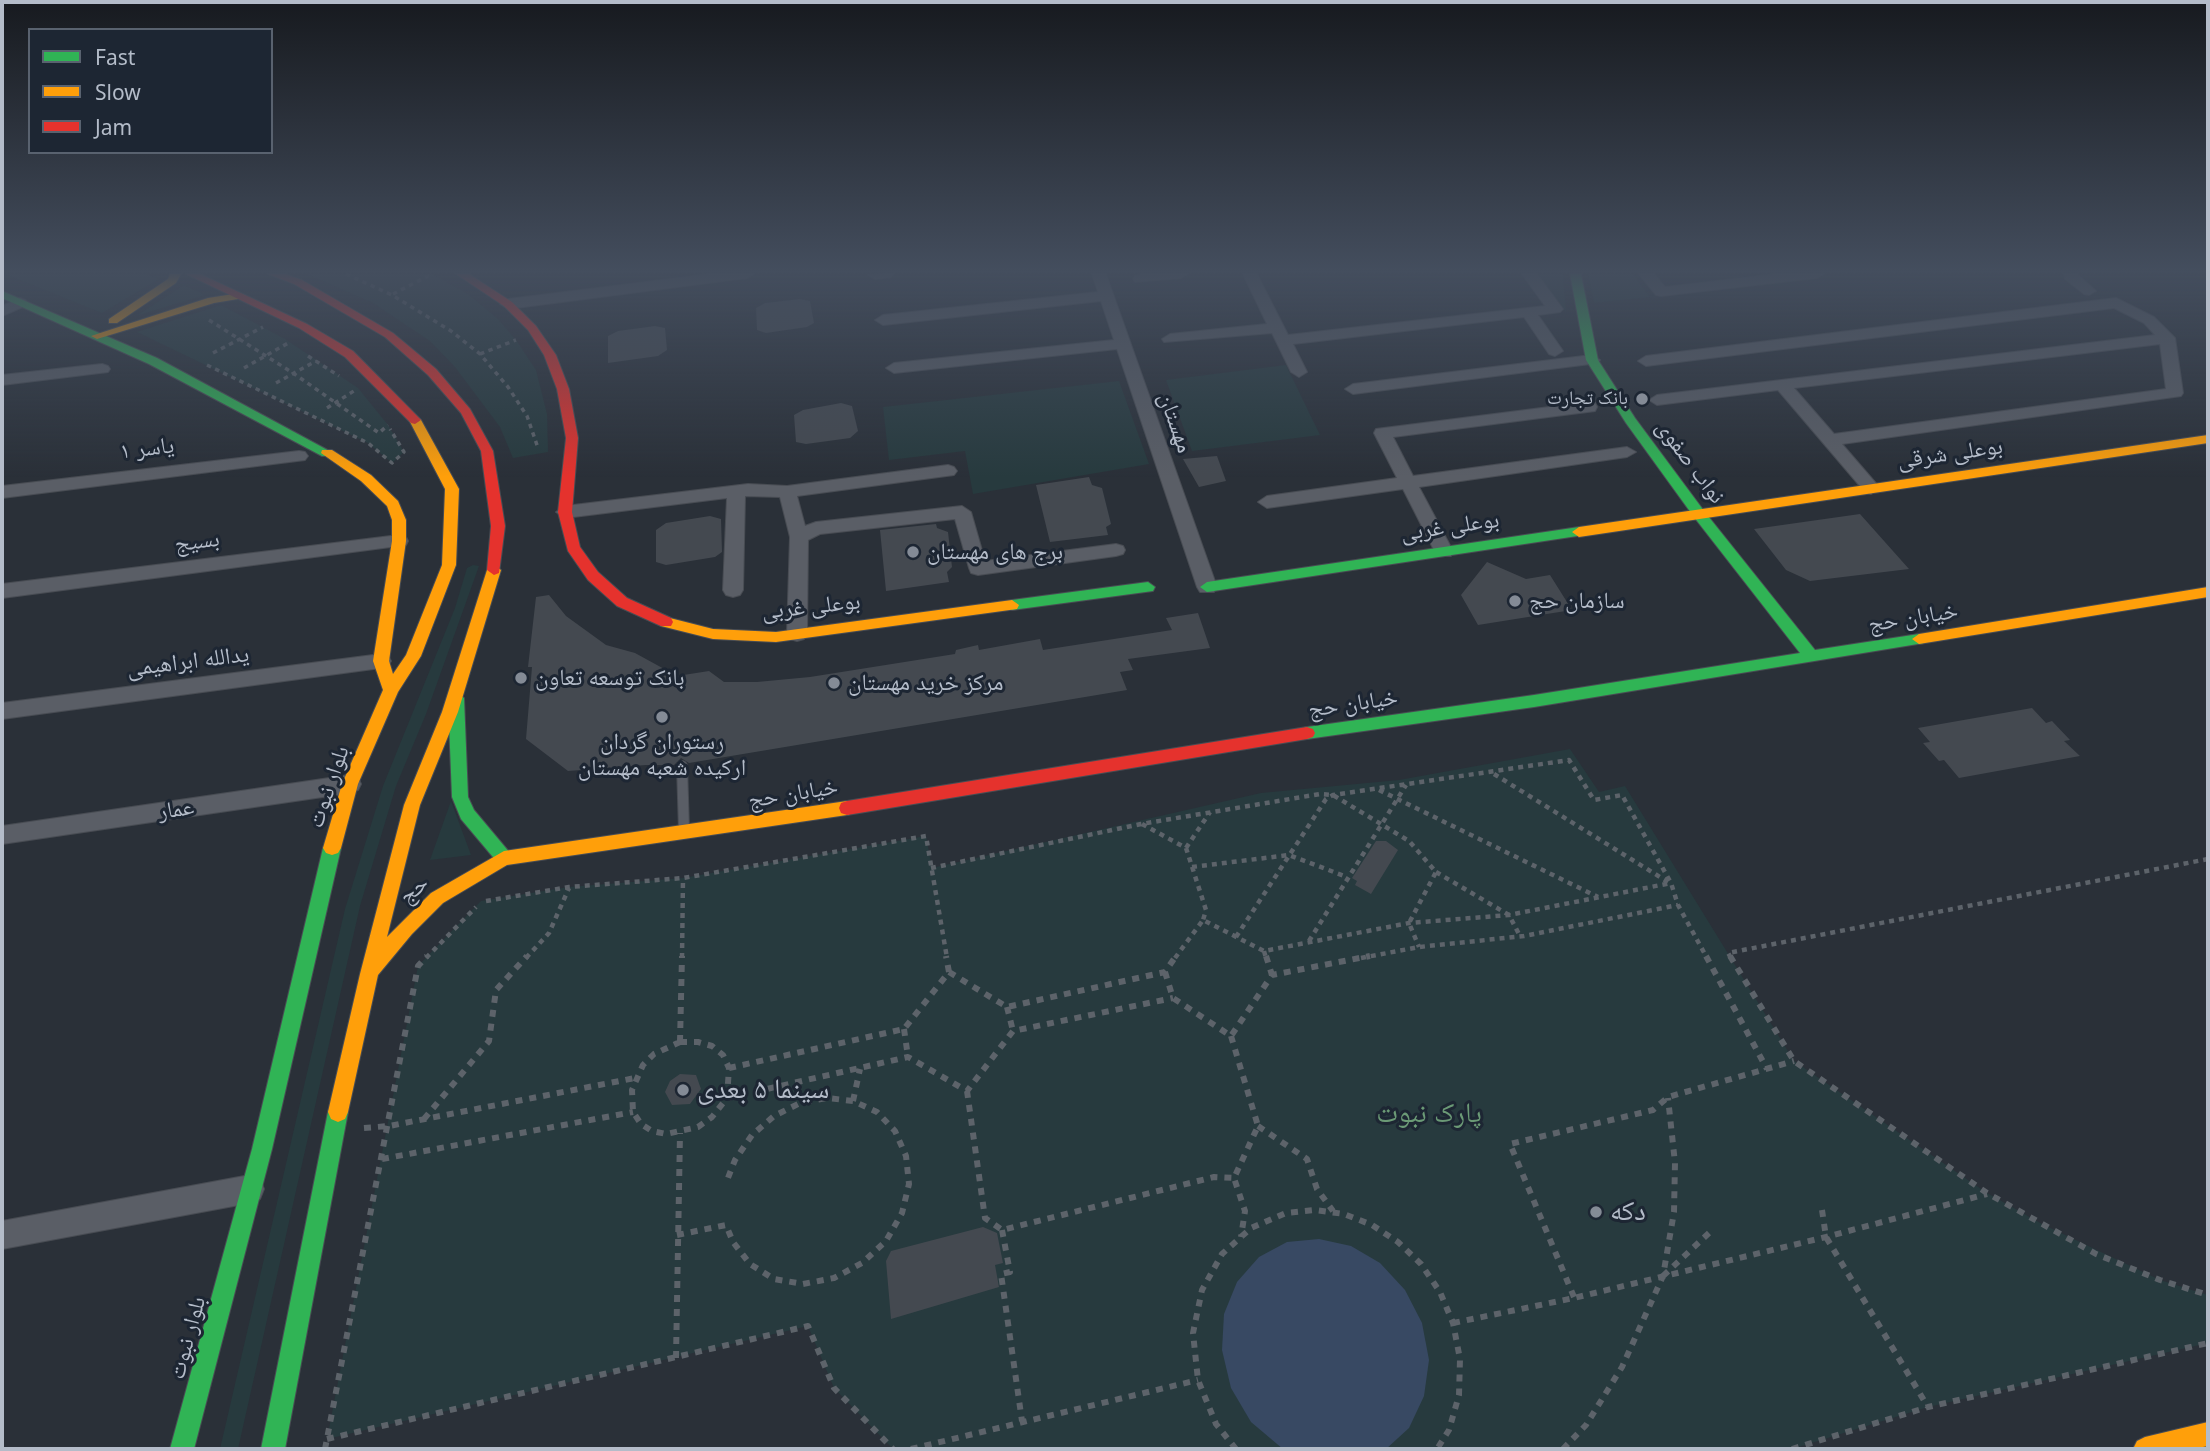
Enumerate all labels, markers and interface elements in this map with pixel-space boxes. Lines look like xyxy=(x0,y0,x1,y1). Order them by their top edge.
legend xyxy=(28,28,273,154)
text: Fast xyxy=(95,43,135,71)
text: Slow xyxy=(95,78,141,106)
text: Jam xyxy=(95,113,132,141)
place label: بانک تجارت xyxy=(1547,388,1628,410)
street label: مهستان xyxy=(1152,389,1198,457)
marker: بانک تجارت xyxy=(1634,391,1650,407)
street label: نواب صفوی xyxy=(1649,414,1731,510)
street label: یاسر ۱ xyxy=(118,432,176,466)
street label: بوعلی شرقی xyxy=(1896,433,2004,475)
street label: بوعلی غربی xyxy=(1399,506,1501,548)
street label: بسیج xyxy=(173,526,221,558)
place label: برج های مهستان xyxy=(927,538,1063,566)
marker: برج های مهستان xyxy=(905,544,921,560)
place label: سازمان حج xyxy=(1529,587,1625,615)
street label: بوعلی غربی xyxy=(760,588,862,626)
marker: سازمان حج xyxy=(1507,593,1523,609)
street label: خیابان حج xyxy=(1866,597,1960,639)
street label: یدالله ابراهیمی xyxy=(125,641,251,683)
place label: بانک توسعه تعاون xyxy=(535,664,684,692)
place label: مرکز خرید مهستان xyxy=(848,669,1003,697)
marker: بانک توسعه تعاون xyxy=(513,670,529,686)
marker: مرکز خرید مهستان xyxy=(826,675,842,691)
street label: خیابان حج xyxy=(1306,684,1400,724)
marker: رستوران گردان ارکیده شعبه مهستان xyxy=(654,709,670,725)
place label: رستوران گردان ارکیده شعبه مهستان xyxy=(578,728,746,782)
street label: بلوار نبوت xyxy=(302,743,356,831)
street label: خیابان حج xyxy=(746,773,840,815)
street label: عمار xyxy=(156,794,196,826)
street label: حج xyxy=(394,870,434,910)
place label: سینما ۵ بعدی xyxy=(697,1073,829,1107)
marker: سینما ۵ بعدی xyxy=(675,1082,691,1098)
park label: پارک نبوت xyxy=(1376,1097,1482,1131)
place label: دکه xyxy=(1610,1195,1646,1229)
marker: دکه xyxy=(1588,1204,1604,1220)
street label: بلوار نبوت xyxy=(164,1294,212,1382)

